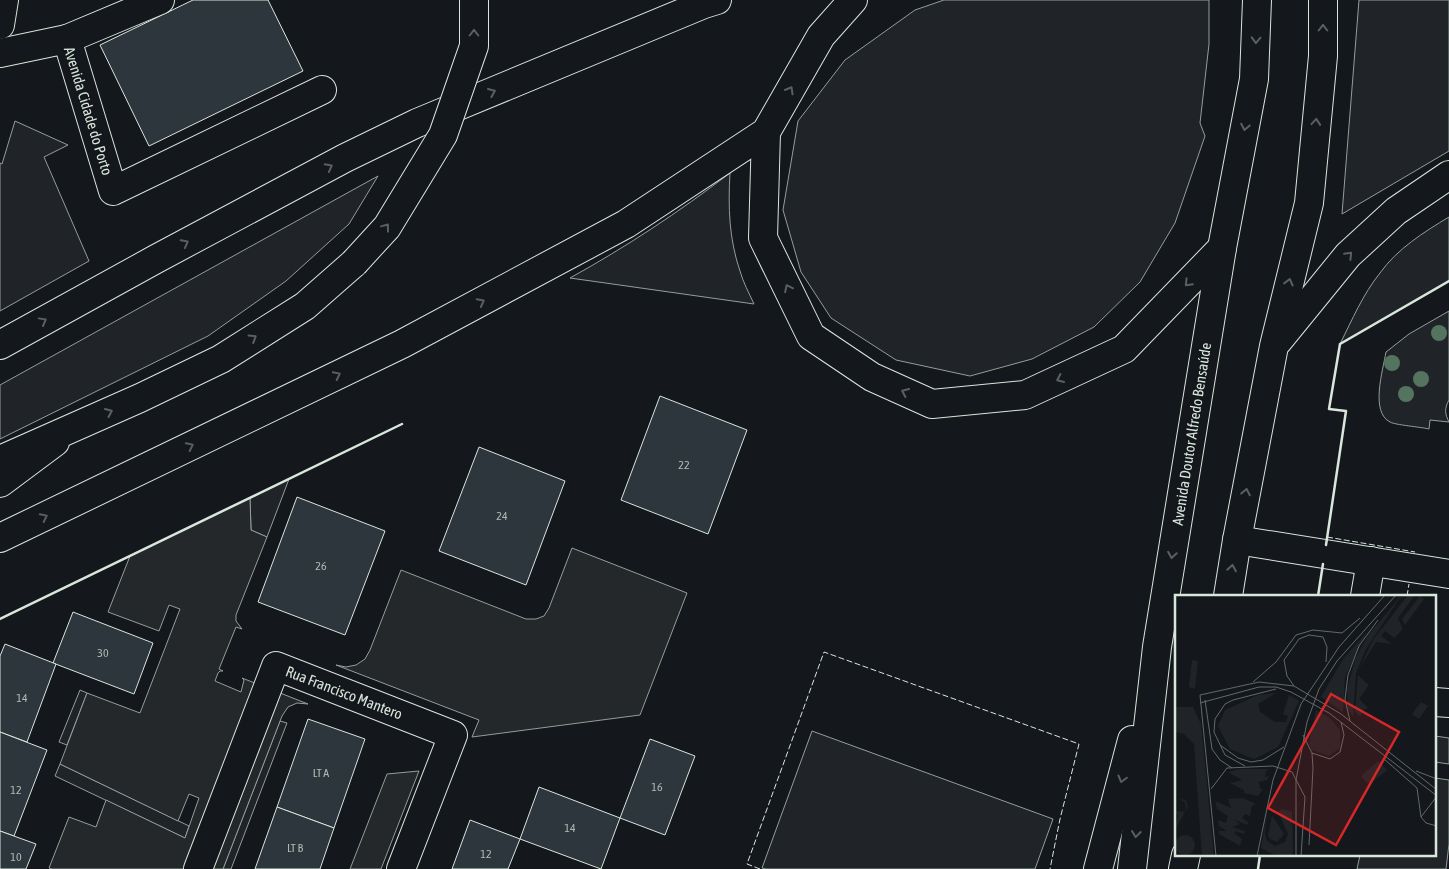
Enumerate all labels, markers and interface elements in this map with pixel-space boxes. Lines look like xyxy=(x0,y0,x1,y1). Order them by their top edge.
one-way arrow xyxy=(1318,24,1328,32)
one-way arrow xyxy=(469,29,479,36)
one-way arrow xyxy=(1250,36,1261,44)
street label: Avenida Cidade do Porto xyxy=(61,45,116,177)
one-way arrow xyxy=(784,86,794,95)
one-way arrow xyxy=(487,87,496,98)
one-way arrow xyxy=(1311,118,1322,126)
one-way arrow xyxy=(1241,123,1251,132)
one-way arrow xyxy=(324,163,333,173)
one-way arrow xyxy=(380,223,389,233)
one-way arrow xyxy=(180,239,189,249)
one-way arrow xyxy=(1343,251,1352,260)
one-way arrow xyxy=(1185,277,1194,286)
one-way arrow xyxy=(1284,278,1294,286)
one-way arrow xyxy=(783,284,794,293)
one-way arrow xyxy=(476,298,485,308)
one-way arrow xyxy=(37,317,46,327)
one-way arrow xyxy=(248,335,257,345)
street label: Avenida Doutor Alfredo Bensaúde xyxy=(1169,341,1214,527)
one-way arrow xyxy=(332,371,341,382)
one-way arrow xyxy=(1056,373,1065,383)
one-way arrow xyxy=(901,388,910,398)
one-way arrow xyxy=(104,407,113,418)
one-way arrow xyxy=(185,442,194,452)
house number: 22 xyxy=(678,458,690,472)
one-way arrow xyxy=(1240,487,1251,496)
house number: 24 xyxy=(496,509,508,523)
one-way arrow xyxy=(39,513,48,523)
one-way arrow xyxy=(1167,552,1178,560)
house number: 26 xyxy=(315,559,327,573)
one-way arrow xyxy=(1227,564,1237,572)
inset map xyxy=(1175,595,1436,856)
house number: 30 xyxy=(97,646,109,660)
street label: Rua Francisco Mantero xyxy=(283,662,405,723)
house number: 14 xyxy=(16,691,28,705)
house number: LT A xyxy=(313,766,329,780)
one-way arrow xyxy=(1118,774,1128,782)
house number: 16 xyxy=(651,780,663,794)
house number: 12 xyxy=(10,783,22,797)
house number: 14 xyxy=(564,821,576,835)
one-way arrow xyxy=(1131,831,1142,839)
house number: LT B xyxy=(287,841,303,855)
house number: 12 xyxy=(480,847,492,861)
house number: 10 xyxy=(10,850,22,864)

